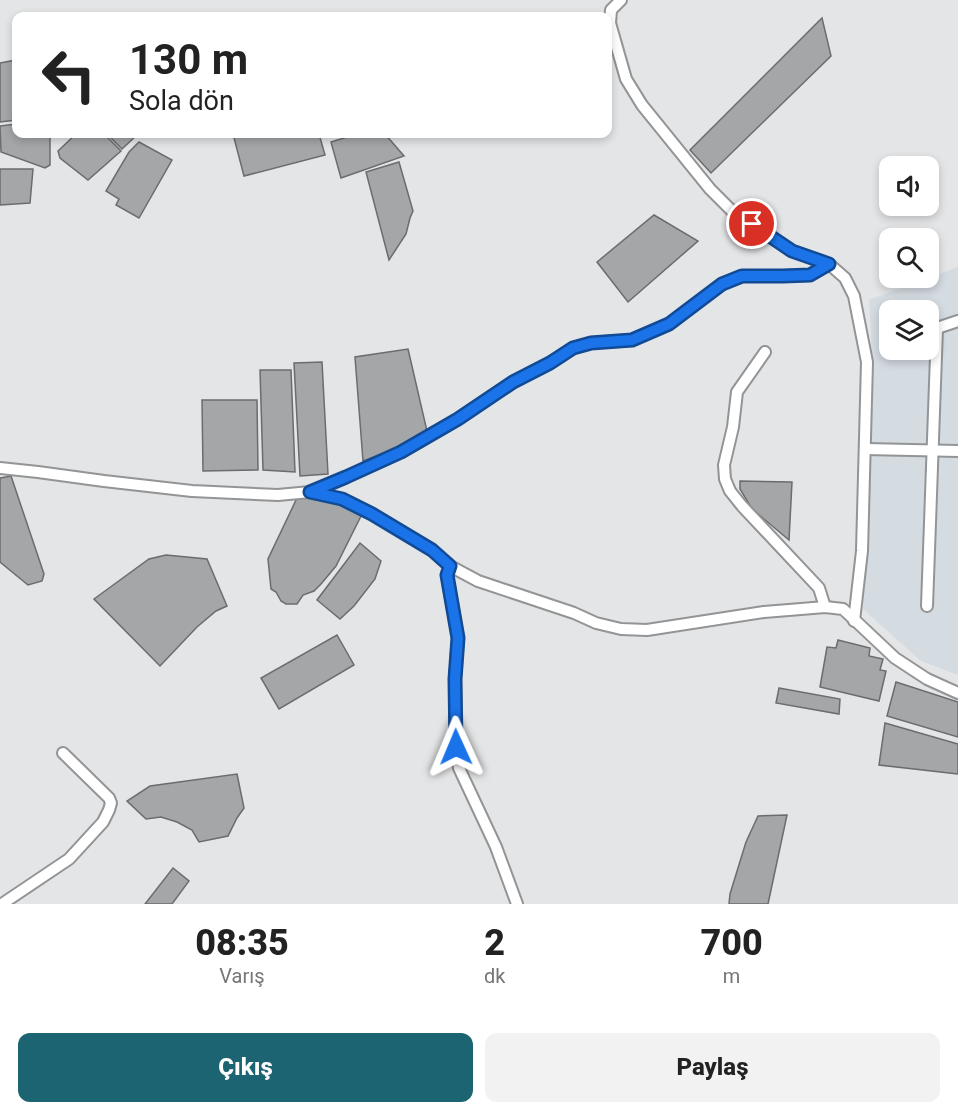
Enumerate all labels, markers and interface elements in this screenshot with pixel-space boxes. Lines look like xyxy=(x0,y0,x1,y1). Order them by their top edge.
text: 130 m xyxy=(129,35,248,84)
icon: left xyxy=(30,36,108,114)
text: Sola dön xyxy=(129,85,234,117)
map controls xyxy=(879,156,939,360)
button: sound xyxy=(879,156,939,216)
pin xyxy=(726,198,777,249)
icon: arrive xyxy=(735,207,768,240)
button: search xyxy=(879,228,939,288)
button: layers xyxy=(879,300,939,360)
position arrow xyxy=(424,715,488,779)
text: 08:35 xyxy=(195,922,289,964)
text: 2 xyxy=(484,922,505,964)
text: 700 xyxy=(701,922,763,964)
text: Varış xyxy=(219,964,265,988)
text: dk xyxy=(484,964,505,988)
text: m xyxy=(723,964,740,988)
button: Çıkış xyxy=(18,1033,473,1102)
button: Paylaş xyxy=(485,1033,940,1102)

